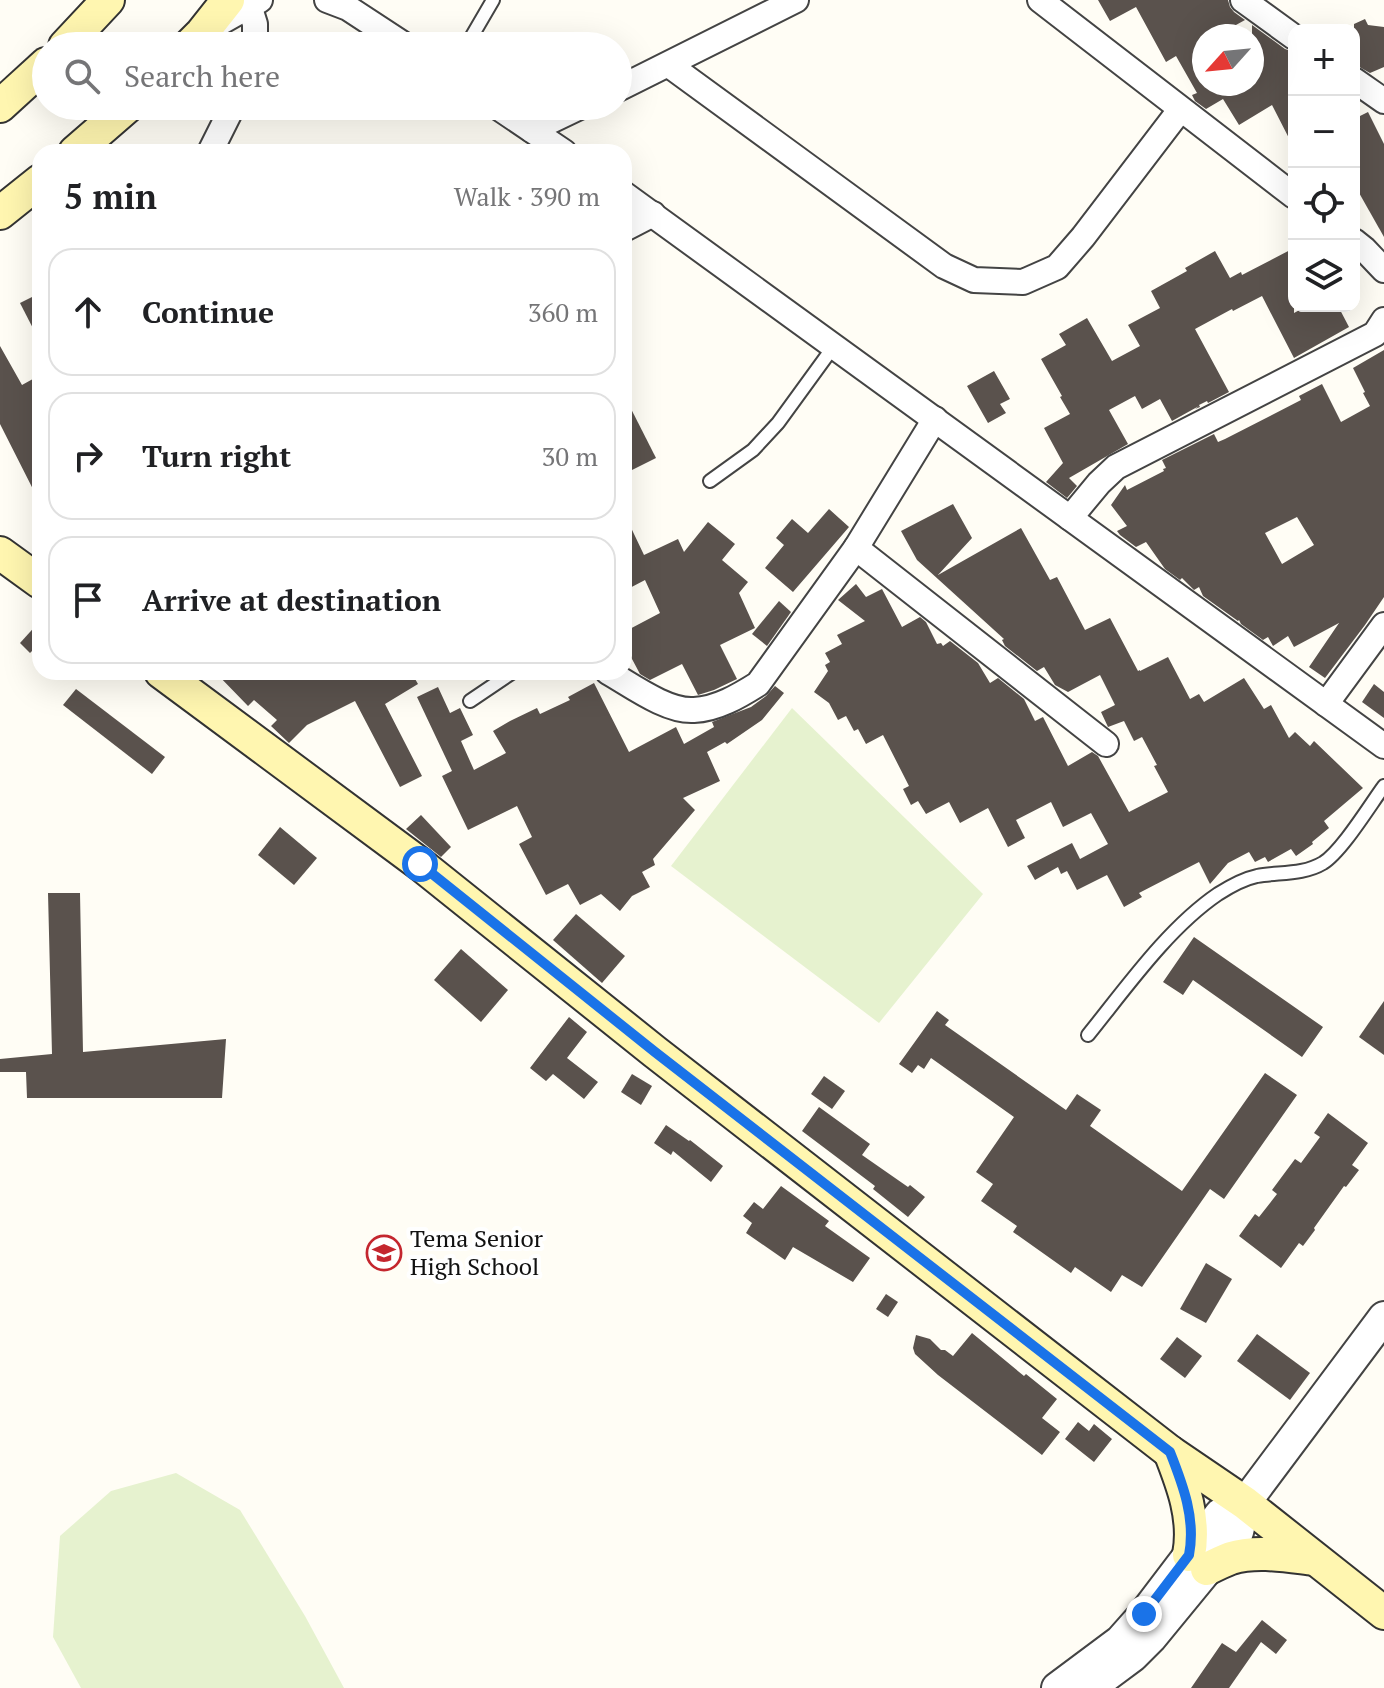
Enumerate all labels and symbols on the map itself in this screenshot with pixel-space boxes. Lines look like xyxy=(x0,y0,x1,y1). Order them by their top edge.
north arrow xyxy=(1192,24,1264,96)
route start xyxy=(402,846,438,882)
place label: Tema Senior High School xyxy=(410,1222,544,1282)
school or university icon: Tema Senior High School xyxy=(365,1234,403,1272)
route end xyxy=(1126,1596,1162,1632)

